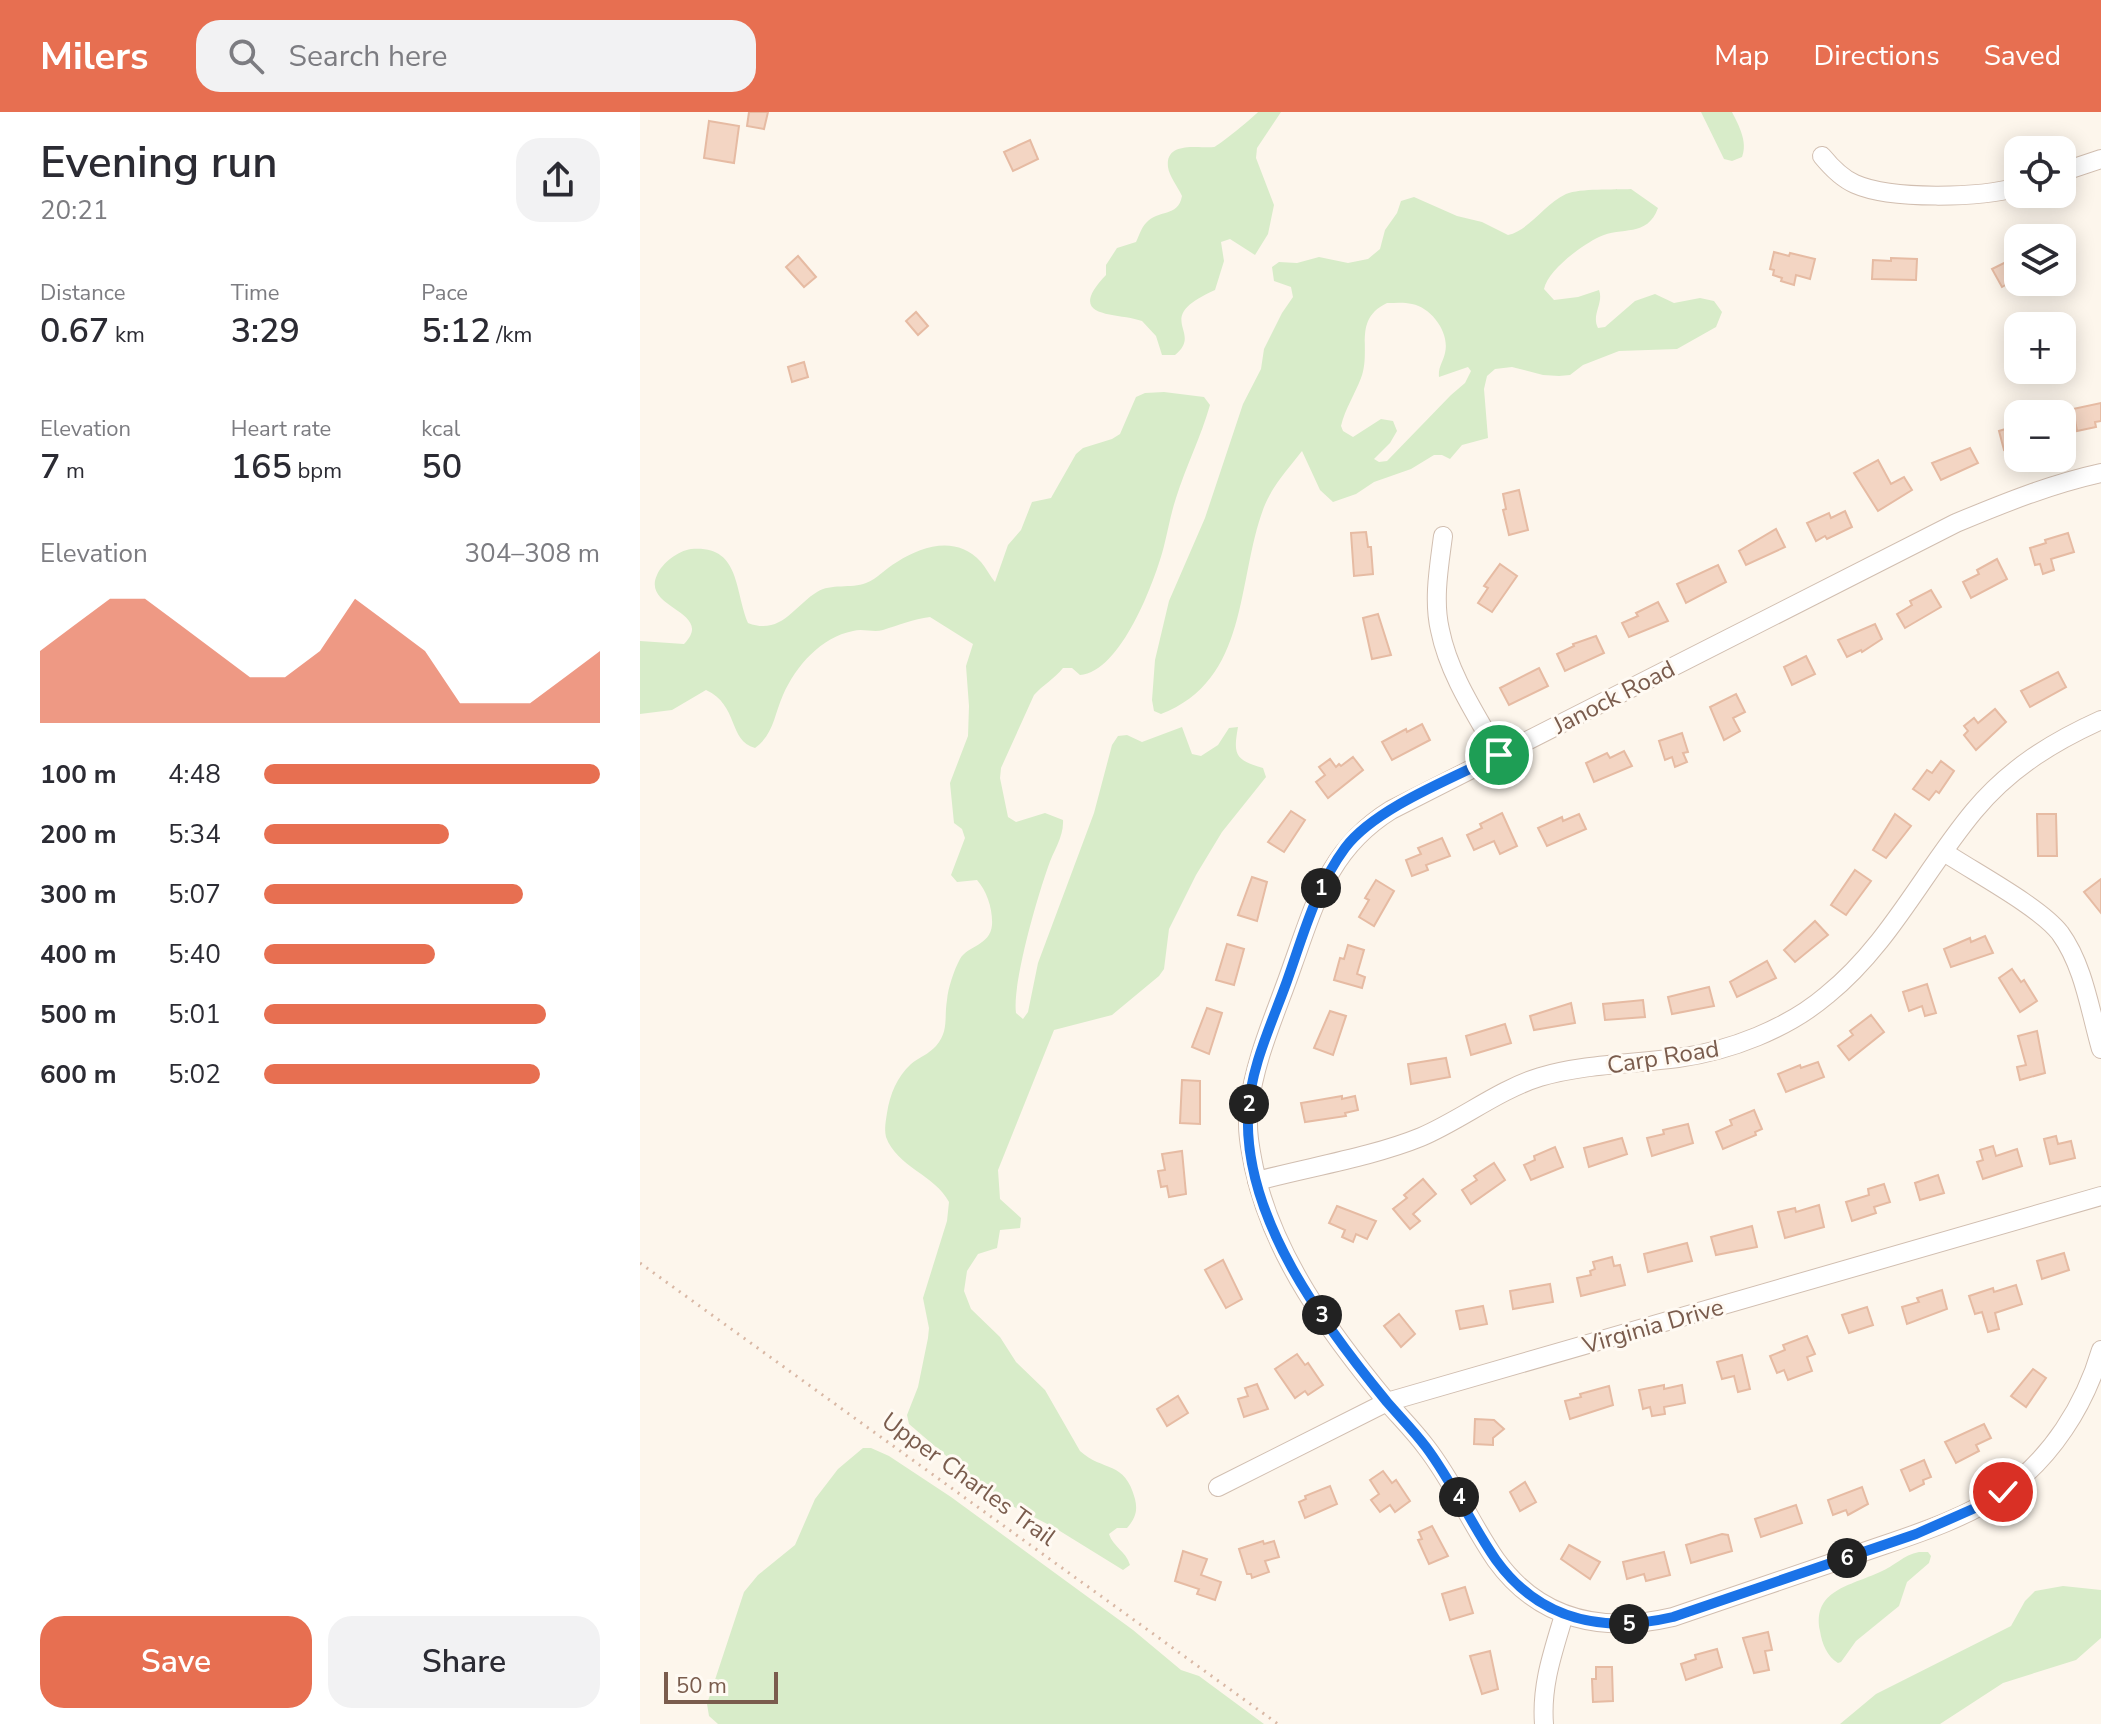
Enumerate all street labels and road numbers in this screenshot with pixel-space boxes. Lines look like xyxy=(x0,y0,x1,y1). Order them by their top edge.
street label: Janock Road xyxy=(1547,653,1680,742)
street label: Carp Road xyxy=(1605,1032,1721,1082)
street label: Virginia Drive xyxy=(1578,1291,1727,1362)
street label: Upper Charles Trail xyxy=(875,1405,1063,1553)

